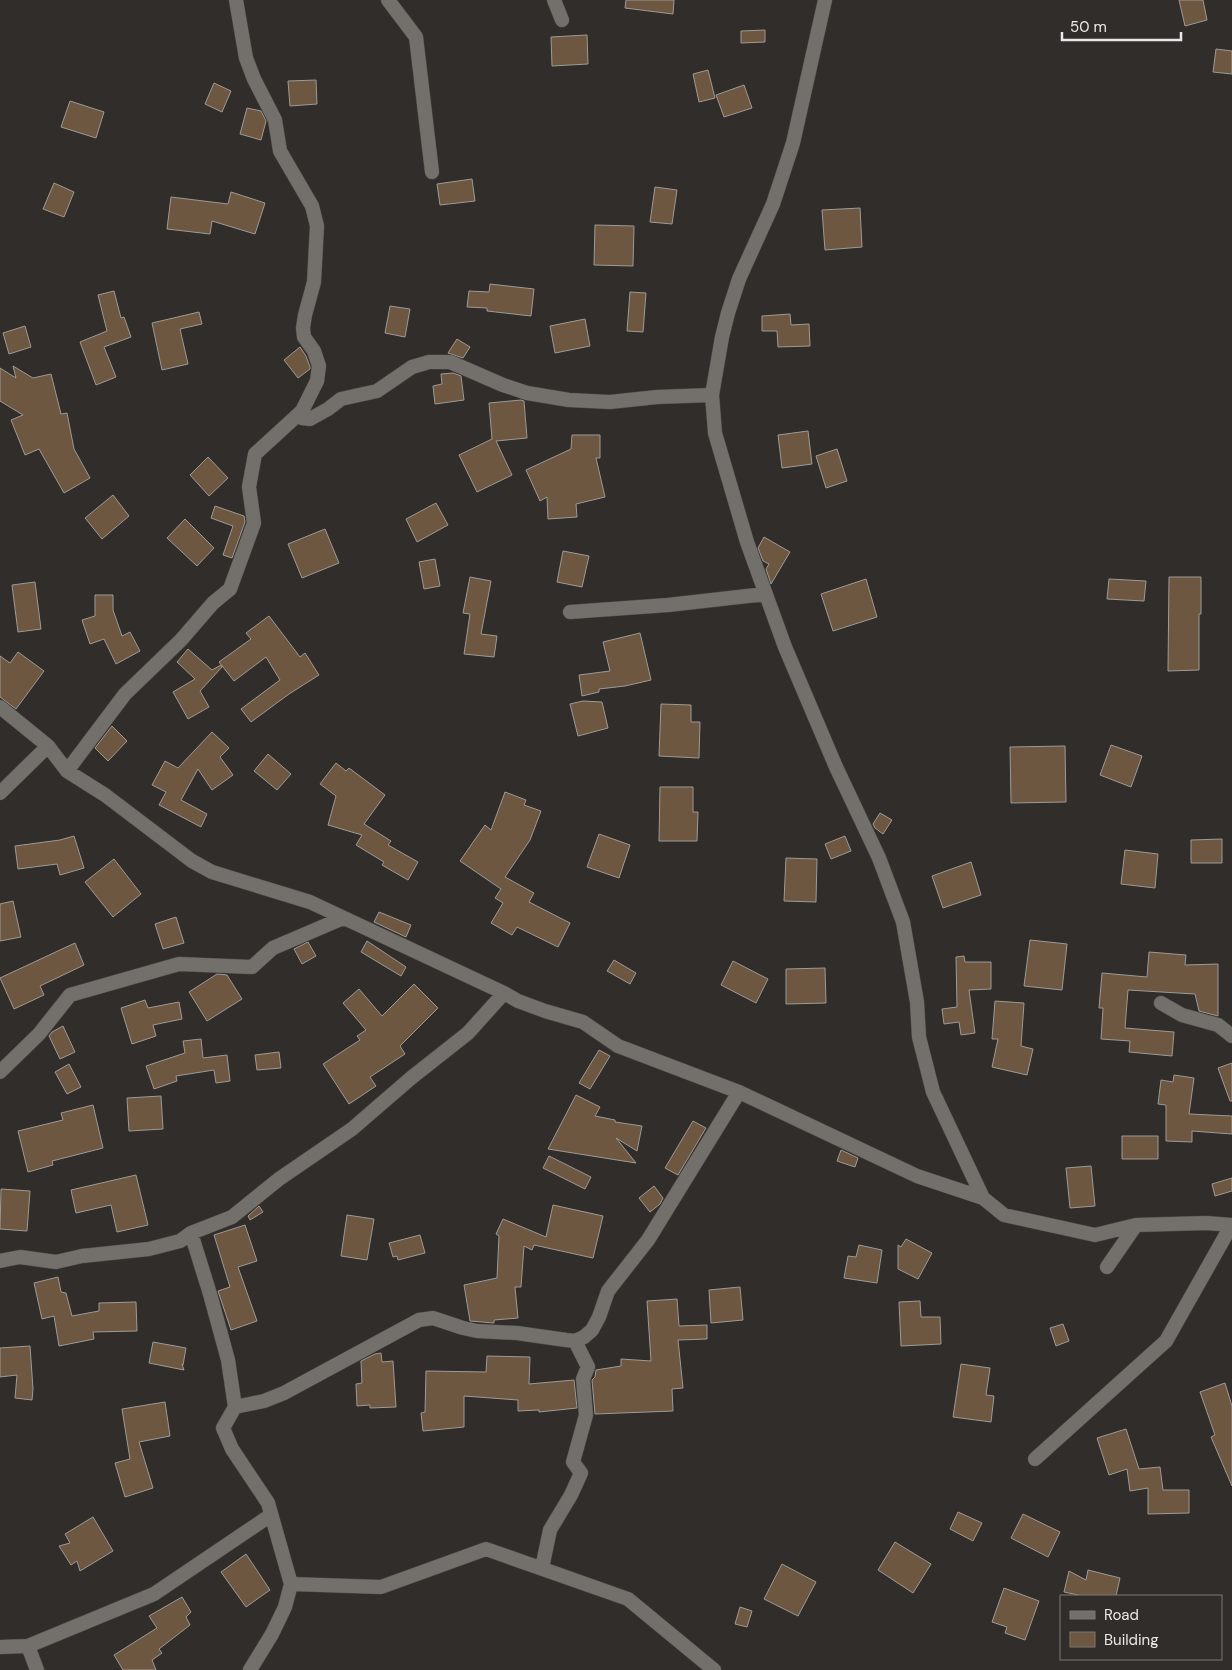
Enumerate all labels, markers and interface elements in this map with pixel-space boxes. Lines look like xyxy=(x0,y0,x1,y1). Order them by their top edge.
scale bar xyxy=(1062,10,1181,42)
text: 50 m xyxy=(1070,17,1107,37)
legend xyxy=(1060,1595,1222,1660)
text: Road xyxy=(1104,1605,1139,1625)
text: Building xyxy=(1104,1630,1159,1650)

